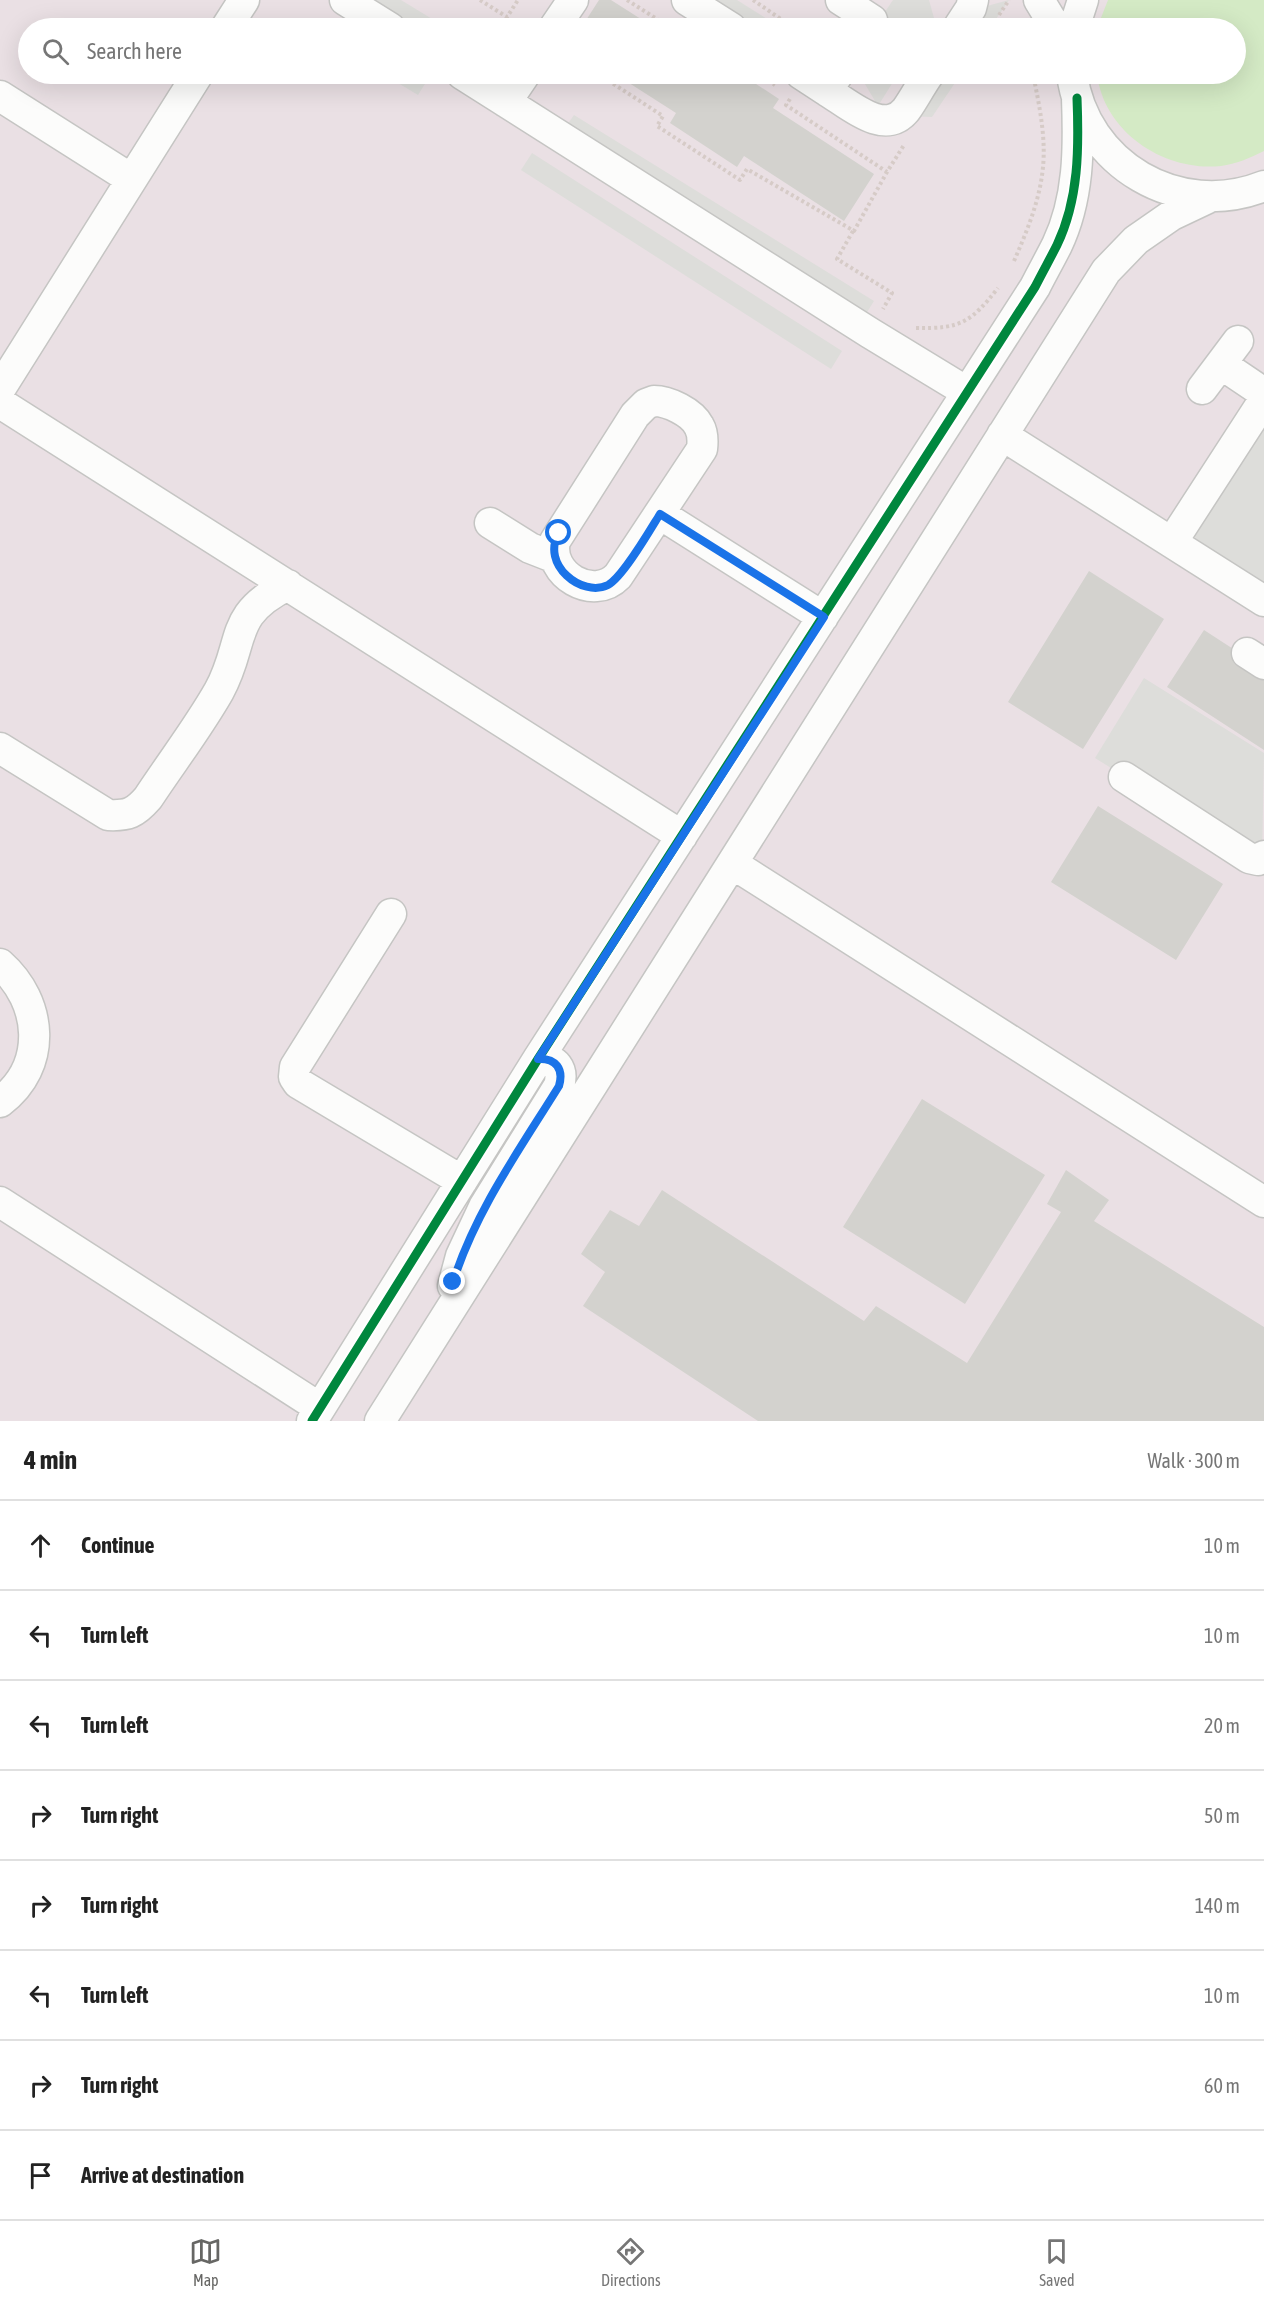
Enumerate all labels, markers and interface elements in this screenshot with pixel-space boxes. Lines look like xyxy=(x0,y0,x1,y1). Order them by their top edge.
search box xyxy=(18,18,1246,84)
icon: search xyxy=(39,35,72,68)
text: Search here xyxy=(87,38,182,64)
route start xyxy=(545,519,571,545)
route end xyxy=(439,1268,465,1294)
text: 4 min xyxy=(24,1445,77,1475)
text: Walk · 300 m xyxy=(1148,1449,1240,1472)
icon: ahead xyxy=(24,1529,57,1562)
text: Continue xyxy=(81,1532,155,1558)
text: 10 m xyxy=(1204,1534,1240,1557)
icon: left xyxy=(24,1619,57,1652)
text: Turn left xyxy=(81,1622,148,1648)
text: 10 m xyxy=(1204,1624,1240,1647)
icon: left xyxy=(24,1709,57,1742)
text: Turn left xyxy=(81,1712,148,1738)
text: 20 m xyxy=(1204,1714,1240,1737)
icon: right xyxy=(24,1799,57,1832)
text: Turn right xyxy=(81,1802,158,1828)
text: 50 m xyxy=(1204,1804,1240,1827)
icon: right xyxy=(24,1889,57,1922)
text: Turn right xyxy=(81,1892,158,1918)
text: 140 m xyxy=(1195,1894,1240,1917)
icon: left xyxy=(24,1979,57,2012)
text: Turn left xyxy=(81,1982,148,2008)
text: 10 m xyxy=(1204,1984,1240,2007)
icon: right xyxy=(24,2069,57,2102)
text: Turn right xyxy=(81,2072,158,2098)
text: 60 m xyxy=(1204,2074,1240,2097)
icon: arrive xyxy=(24,2159,57,2192)
text: Arrive at destination xyxy=(81,2162,244,2188)
tab: Map xyxy=(189,2235,222,2289)
tab: Directions xyxy=(601,2235,661,2289)
tab: Saved xyxy=(1039,2235,1075,2289)

